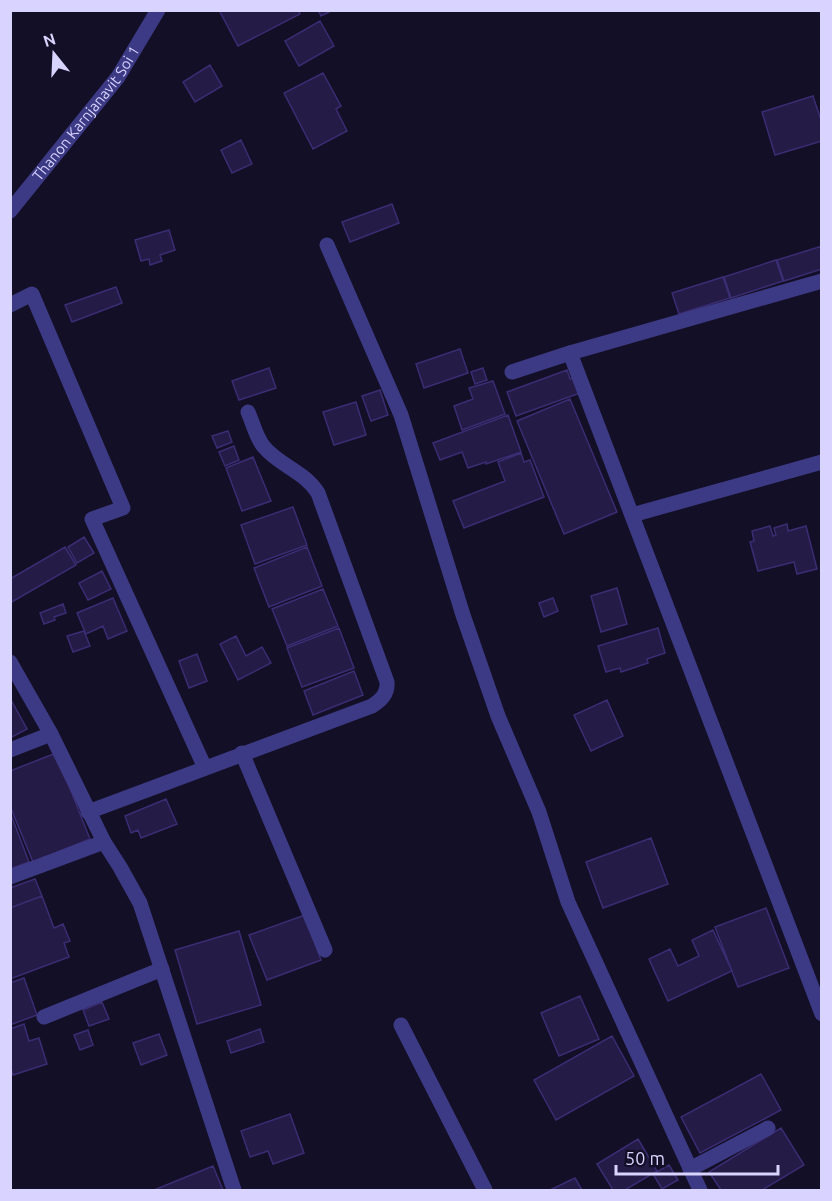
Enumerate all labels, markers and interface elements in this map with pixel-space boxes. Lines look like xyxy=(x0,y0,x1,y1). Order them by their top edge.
north arrow xyxy=(24,24,84,84)
text: N xyxy=(41,29,58,50)
street label: Thanon Karnjanavit Soi 1 xyxy=(29,43,143,184)
scale bar xyxy=(616,1138,778,1176)
text: 50 m xyxy=(625,1148,665,1168)

